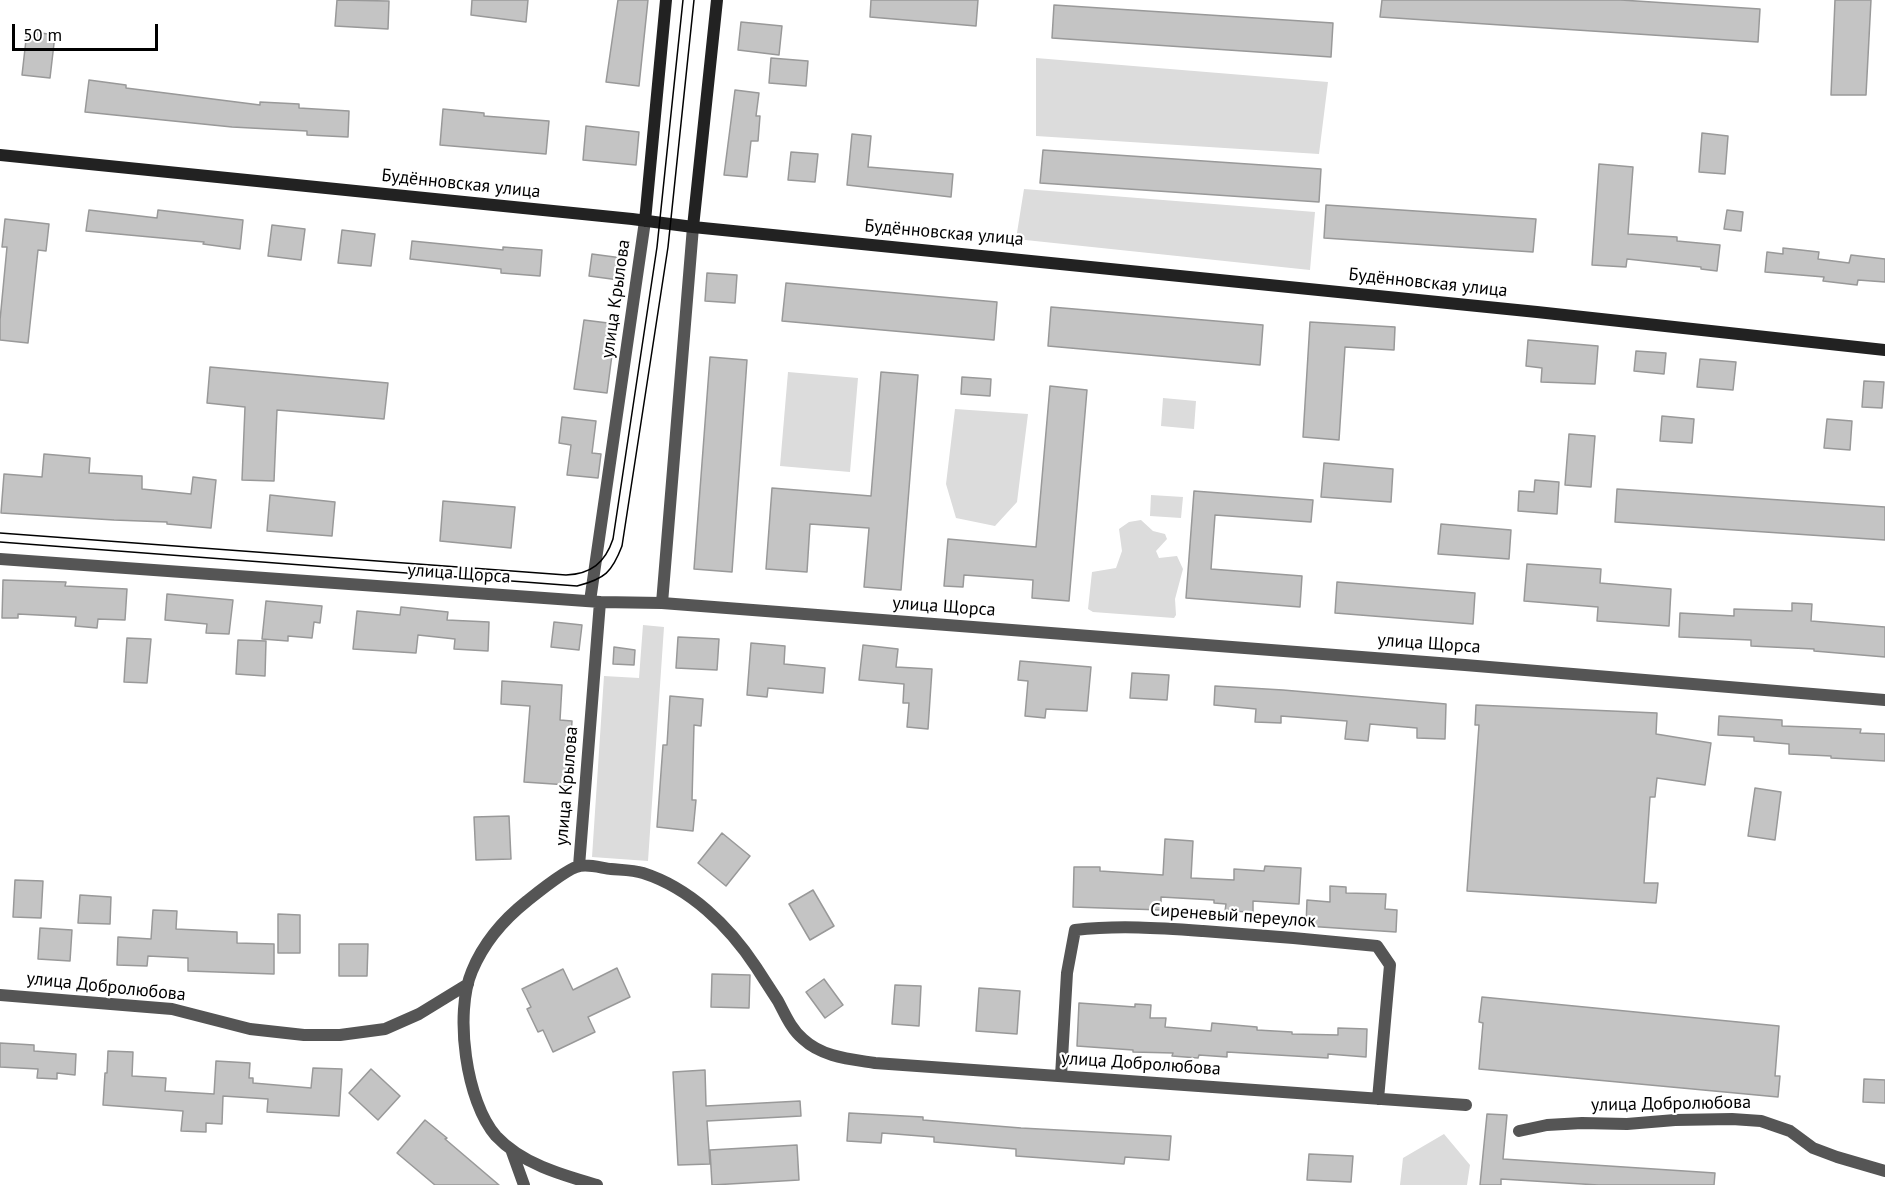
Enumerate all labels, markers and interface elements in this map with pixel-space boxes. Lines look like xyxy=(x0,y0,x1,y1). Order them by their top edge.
scale bar xyxy=(15,12,160,50)
text: 50 m xyxy=(23,23,62,46)
street label: Будённовская улица xyxy=(380,165,542,203)
street label: Будённовская улица xyxy=(863,215,1025,251)
street label: улица Крылова xyxy=(597,238,635,360)
street label: Будённовская улица xyxy=(1347,264,1509,302)
street label: улица Щорса xyxy=(407,560,511,588)
street label: улица Щорса xyxy=(892,593,996,621)
street label: улица Щорса xyxy=(1377,630,1481,658)
street label: улица Крылова xyxy=(551,725,583,847)
street label: Сиреневый переулок xyxy=(1149,899,1317,933)
street label: улица Добролюбова xyxy=(25,968,187,1006)
street label: улица Добролюбова xyxy=(1060,1048,1222,1080)
street label: улица Добролюбова xyxy=(1591,1092,1751,1116)

